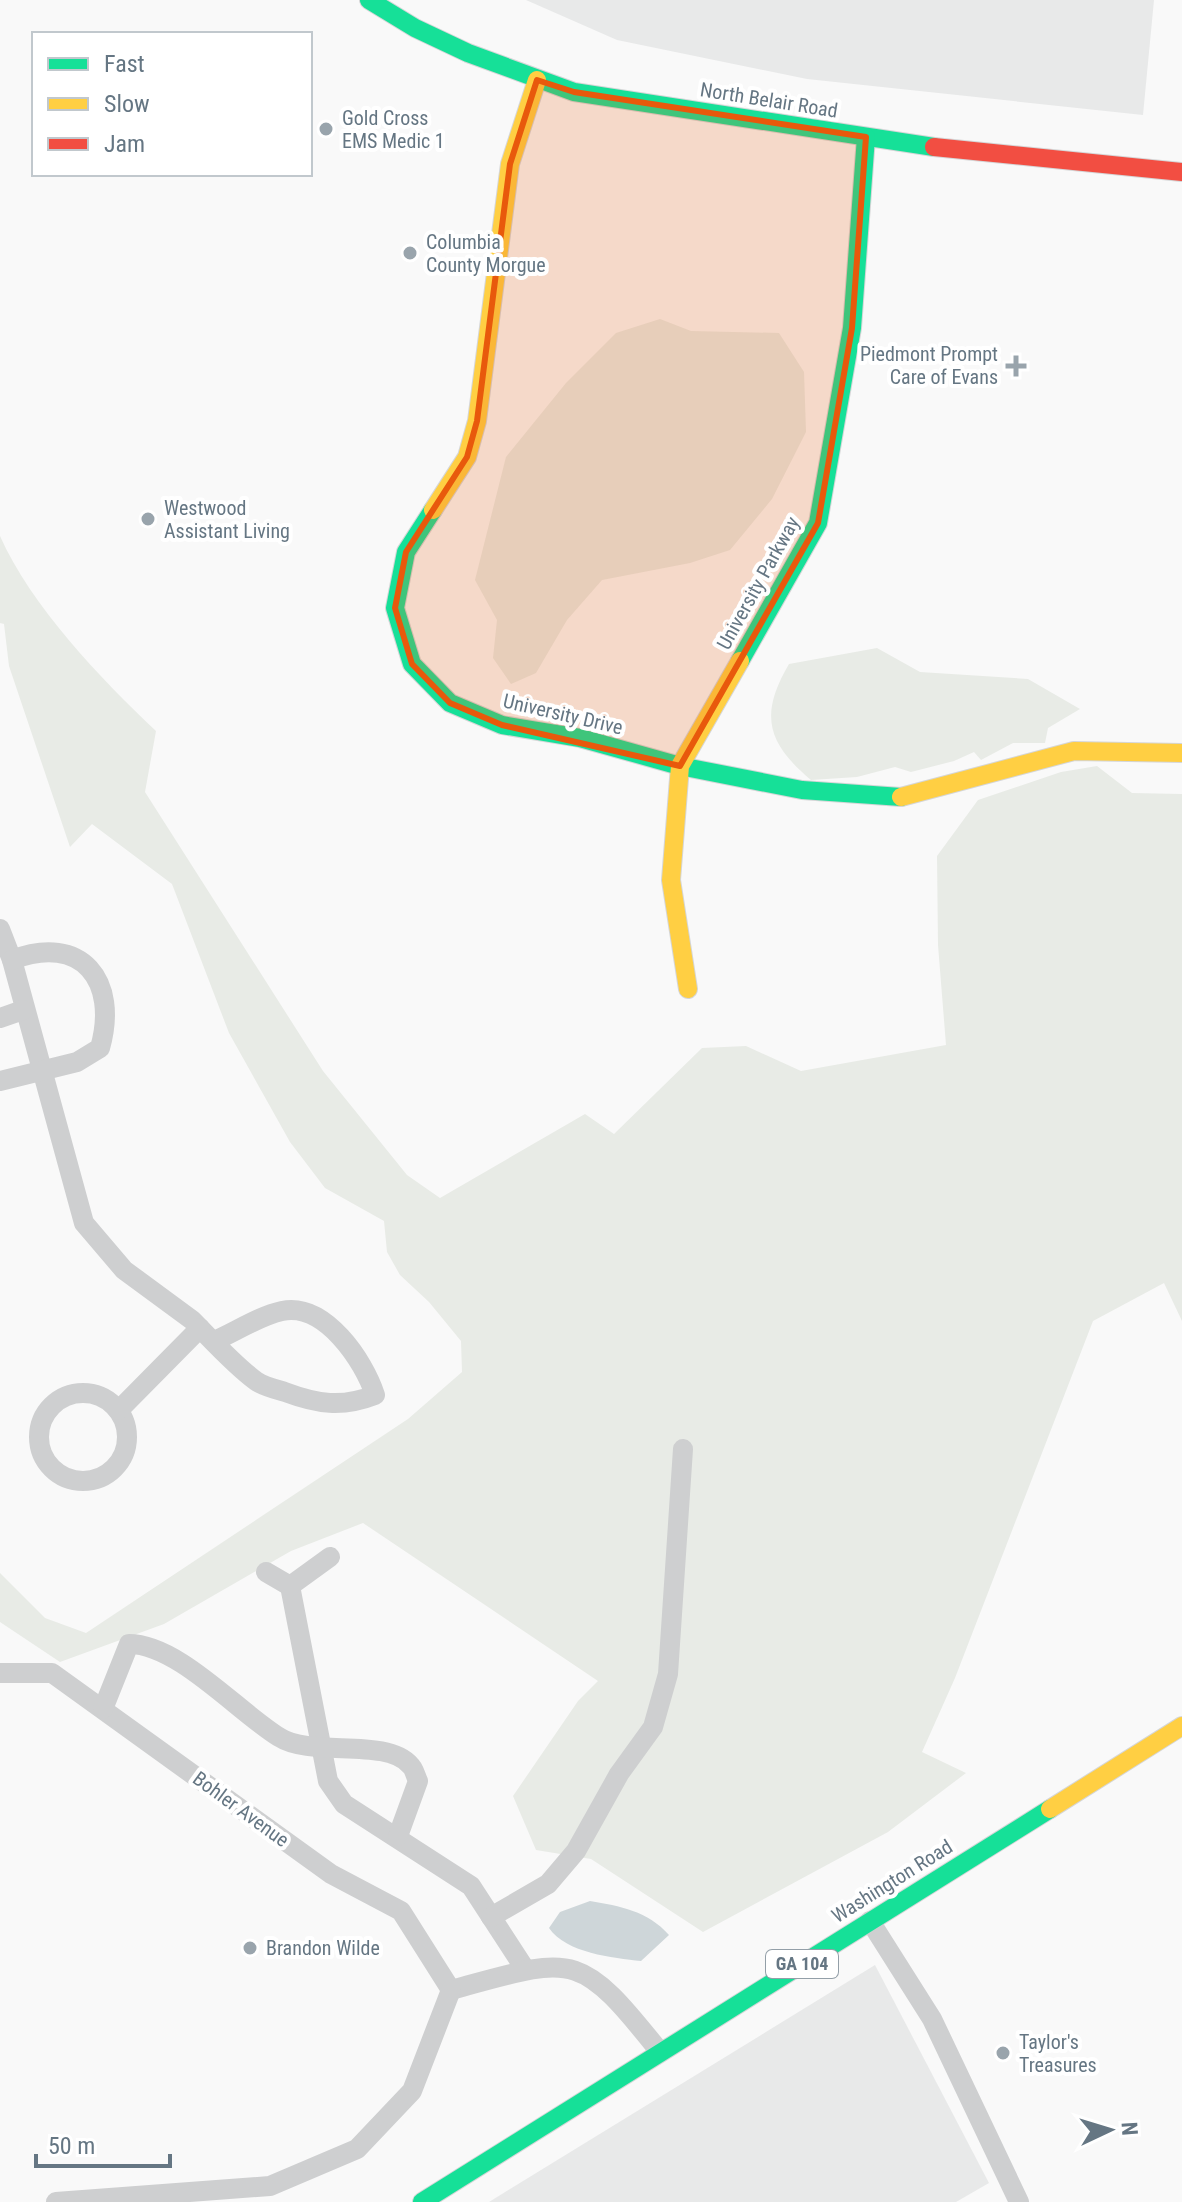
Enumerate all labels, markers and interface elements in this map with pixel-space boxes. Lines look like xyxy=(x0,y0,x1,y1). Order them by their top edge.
legend xyxy=(32,32,312,176)
text: Fast xyxy=(104,50,145,78)
street label: North Belair Road xyxy=(698,77,840,123)
text: Slow xyxy=(104,90,150,118)
place label: Gold Cross EMS Medic 1 xyxy=(342,106,445,153)
marker: Gold Cross EMS Medic 1 xyxy=(317,120,335,138)
text: Jam xyxy=(104,130,145,158)
place label: Columbia County Morgue xyxy=(426,230,546,277)
marker: Columbia County Morgue xyxy=(401,244,419,262)
place label: Piedmont Prompt Care of Evans xyxy=(860,342,998,389)
marker: Piedmont Prompt Care of Evans xyxy=(1005,355,1027,377)
place label: Westwood Assistant Living xyxy=(164,496,290,543)
marker: Westwood Assistant Living xyxy=(139,510,157,528)
street label: University Parkway xyxy=(712,512,804,654)
street label: University Drive xyxy=(501,689,625,739)
street label: Bohler Avenue xyxy=(188,1766,294,1852)
street label: Washington Road xyxy=(827,1834,957,1928)
place label: Brandon Wilde xyxy=(266,1936,380,1960)
marker: Brandon Wilde xyxy=(241,1939,259,1957)
road number: GA 104 xyxy=(766,1950,838,1978)
place label: Taylor's Treasures xyxy=(1019,2030,1097,2077)
marker: Taylor's Treasures xyxy=(994,2044,1012,2062)
north arrow xyxy=(1070,2090,1150,2170)
scale bar xyxy=(36,2118,170,2168)
text: N xyxy=(1117,2121,1142,2136)
text: 50 m xyxy=(48,2132,95,2160)

